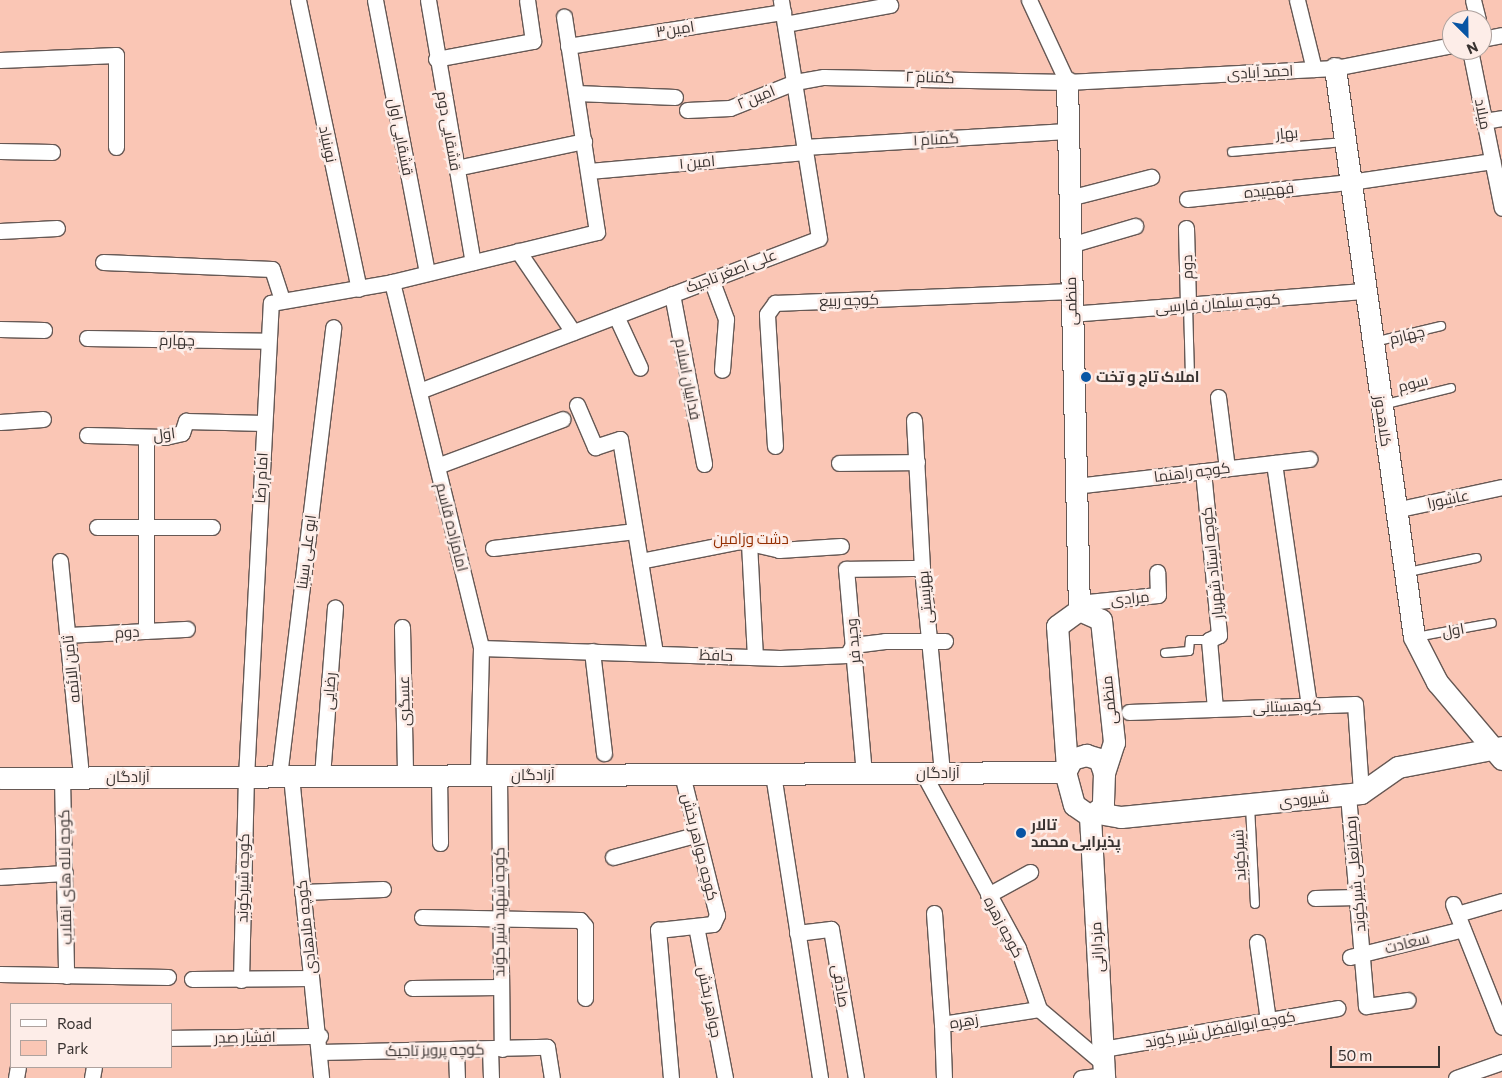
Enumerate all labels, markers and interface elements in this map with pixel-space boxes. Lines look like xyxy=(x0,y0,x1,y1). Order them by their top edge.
north arrow xyxy=(1442,10,1492,60)
street label: امین۳ xyxy=(654,17,696,41)
text: N xyxy=(1465,38,1481,58)
street label: احمد آبادی xyxy=(1226,61,1294,83)
street label: گمنام ۲ xyxy=(905,67,955,87)
street label: امین ۲ xyxy=(734,81,778,113)
street label: قشقایی دوم xyxy=(433,90,465,172)
street label: قشقایی اول xyxy=(385,97,417,177)
street label: میلاد xyxy=(1471,97,1495,131)
street label: بهار xyxy=(1275,123,1299,143)
street label: نوبنیاد xyxy=(315,124,341,164)
street label: گمنام ۱ xyxy=(913,129,959,149)
street label: امین ۱ xyxy=(678,151,716,173)
street label: فهمیده xyxy=(1243,178,1295,202)
street label: علی اصغر تاجیک xyxy=(683,245,779,297)
street label: دوم xyxy=(1178,254,1196,280)
street label: منظمی xyxy=(1062,277,1080,325)
street label: کوچه ربیع xyxy=(819,290,879,310)
street label: کوچه سلمان فارسی xyxy=(1155,290,1281,316)
street label: چهارم xyxy=(1387,322,1427,348)
street label: چهارم xyxy=(159,331,195,349)
street label: فداییان اسلام xyxy=(671,337,705,421)
place label: املاک تاج و تخت xyxy=(1096,368,1200,386)
marker: املاک تاج و تخت xyxy=(1080,371,1092,383)
street label: سوم xyxy=(1396,371,1430,395)
street label: کلاهدوز xyxy=(1371,394,1395,448)
street label: اول xyxy=(152,424,176,444)
street label: امام رضا xyxy=(251,452,271,504)
street label: کوچه راهنما xyxy=(1153,458,1231,486)
street label: امامزاده قاسم xyxy=(432,481,472,573)
street label: عاشورا xyxy=(1425,486,1471,512)
street label: کوچه استاد شهریار xyxy=(1197,506,1227,620)
street label: ابو علی سینا xyxy=(293,514,319,590)
park label: دشت ورامین xyxy=(713,530,789,548)
street label: بهزیستی xyxy=(914,570,936,624)
street label: مرادی xyxy=(1110,587,1150,609)
street label: وحید فر xyxy=(842,618,864,664)
street label: اول xyxy=(1441,619,1465,641)
street label: دوم xyxy=(114,622,140,642)
street label: ثامن الائمه xyxy=(58,634,84,704)
street label: حافظ xyxy=(699,645,733,665)
street label: رضایی xyxy=(319,671,339,711)
street label: منظمی xyxy=(1098,675,1120,725)
street label: عسگری xyxy=(395,676,413,726)
street label: کوهستانی xyxy=(1252,696,1322,716)
street label: آزادگان xyxy=(916,764,960,782)
street label: آزادگان xyxy=(511,766,555,784)
street label: آزادگان xyxy=(106,768,150,786)
street label: شیرودی xyxy=(1278,787,1330,811)
street label: کوچه جواهر بخش xyxy=(678,791,722,903)
street label: کوچه لاله های انقلاب xyxy=(55,809,75,945)
place label: تالار پذیرایی محمد xyxy=(1031,815,1121,850)
street label: رمضانعلی شیرکوند xyxy=(1341,815,1369,933)
marker: تالار پذیرایی محمد xyxy=(1015,827,1027,839)
street label: شیرکوند xyxy=(1229,829,1249,881)
street label: کوچه شیرکوند xyxy=(233,833,253,923)
street label: کوچه شهید شیر کوند xyxy=(490,847,508,977)
street label: کوچه ملاهادی xyxy=(292,879,320,975)
street label: کوچه زهره xyxy=(980,893,1028,961)
street label: مزدارانی xyxy=(1087,921,1107,973)
street label: سعادت xyxy=(1383,929,1431,957)
street label: صادقی xyxy=(829,963,853,1009)
street label: جواهر بخش xyxy=(694,965,726,1039)
legend xyxy=(10,1003,172,1068)
street label: کوچه ابوالفضل شیر کوند xyxy=(1143,1007,1297,1051)
street label: زهره xyxy=(948,1010,980,1032)
text: Road xyxy=(57,1014,92,1032)
street label: افشار صدر xyxy=(214,1027,276,1047)
scale bar xyxy=(1332,1036,1442,1068)
text: Park xyxy=(57,1039,88,1057)
street label: کوچه پرویز تاجیک xyxy=(385,1040,485,1060)
text: 50 m xyxy=(1338,1046,1372,1064)

